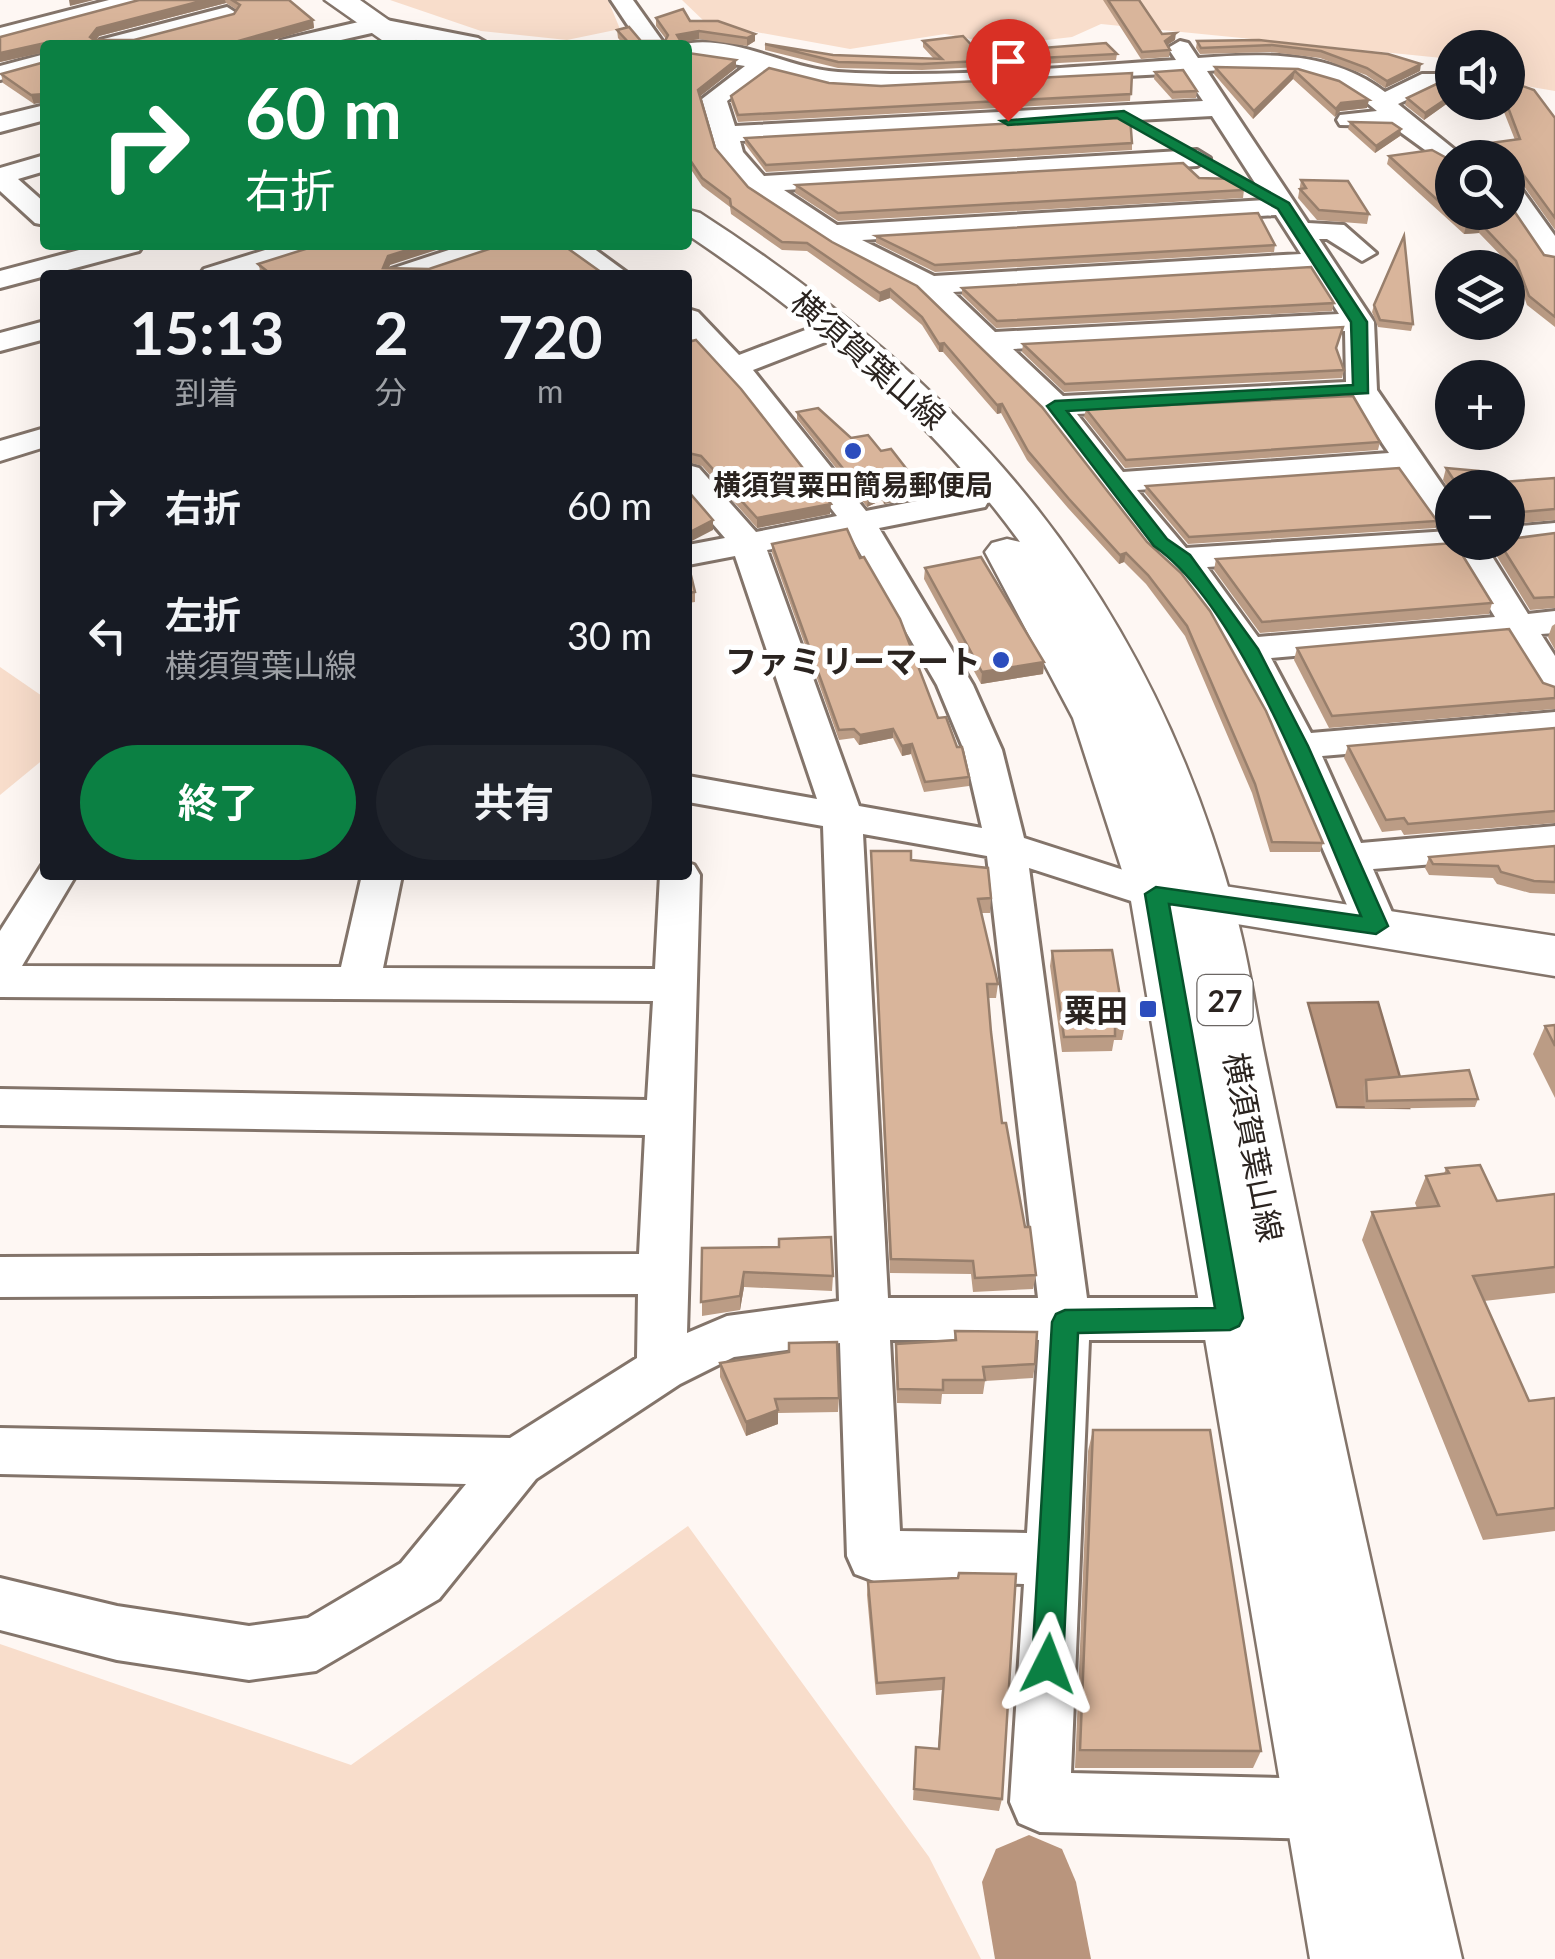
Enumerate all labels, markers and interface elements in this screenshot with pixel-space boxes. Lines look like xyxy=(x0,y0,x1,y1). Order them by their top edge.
pin xyxy=(966,19,1051,122)
map controls xyxy=(1435,30,1525,560)
button: sound xyxy=(1435,30,1525,120)
icon: arrive xyxy=(981,34,1036,89)
text: 60 m xyxy=(245,70,402,154)
icon: right xyxy=(80,80,210,210)
button: search xyxy=(1435,140,1525,230)
text: 右折 xyxy=(245,163,335,217)
button: layers xyxy=(1435,250,1525,340)
street label: 横須賀葉山線 xyxy=(784,281,954,437)
text: 15:13 xyxy=(130,296,284,368)
text: 2 xyxy=(374,296,409,368)
text: 720 xyxy=(498,300,602,372)
button: + xyxy=(1435,360,1525,450)
text: m xyxy=(537,371,563,410)
text: 到着 xyxy=(175,372,239,411)
text: 分 xyxy=(375,372,407,411)
marker: 横須賀粟田簡易郵便局 xyxy=(842,440,864,462)
place label: 横須賀粟田簡易郵便局 xyxy=(713,467,993,501)
button: − xyxy=(1435,470,1525,560)
icon: right xyxy=(80,478,135,533)
text: 60 m xyxy=(567,482,652,528)
text: 右折 xyxy=(165,484,241,530)
text: 左折 xyxy=(165,591,241,637)
icon: left xyxy=(80,608,135,663)
text: 30 m xyxy=(567,612,652,658)
place label: ファミリーマート xyxy=(725,641,981,680)
text: 横須賀葉山線 xyxy=(165,645,357,684)
marker: ファミリーマート xyxy=(990,649,1012,671)
button: 終了 xyxy=(80,745,356,860)
button: 共有 xyxy=(376,745,652,860)
road number: 27 xyxy=(1198,975,1252,1025)
place label: 粟田 xyxy=(1064,990,1128,1029)
marker: 粟田 xyxy=(1137,998,1159,1020)
street label: 横須賀葉山線 xyxy=(1217,1049,1291,1245)
position arrow xyxy=(996,1612,1100,1716)

